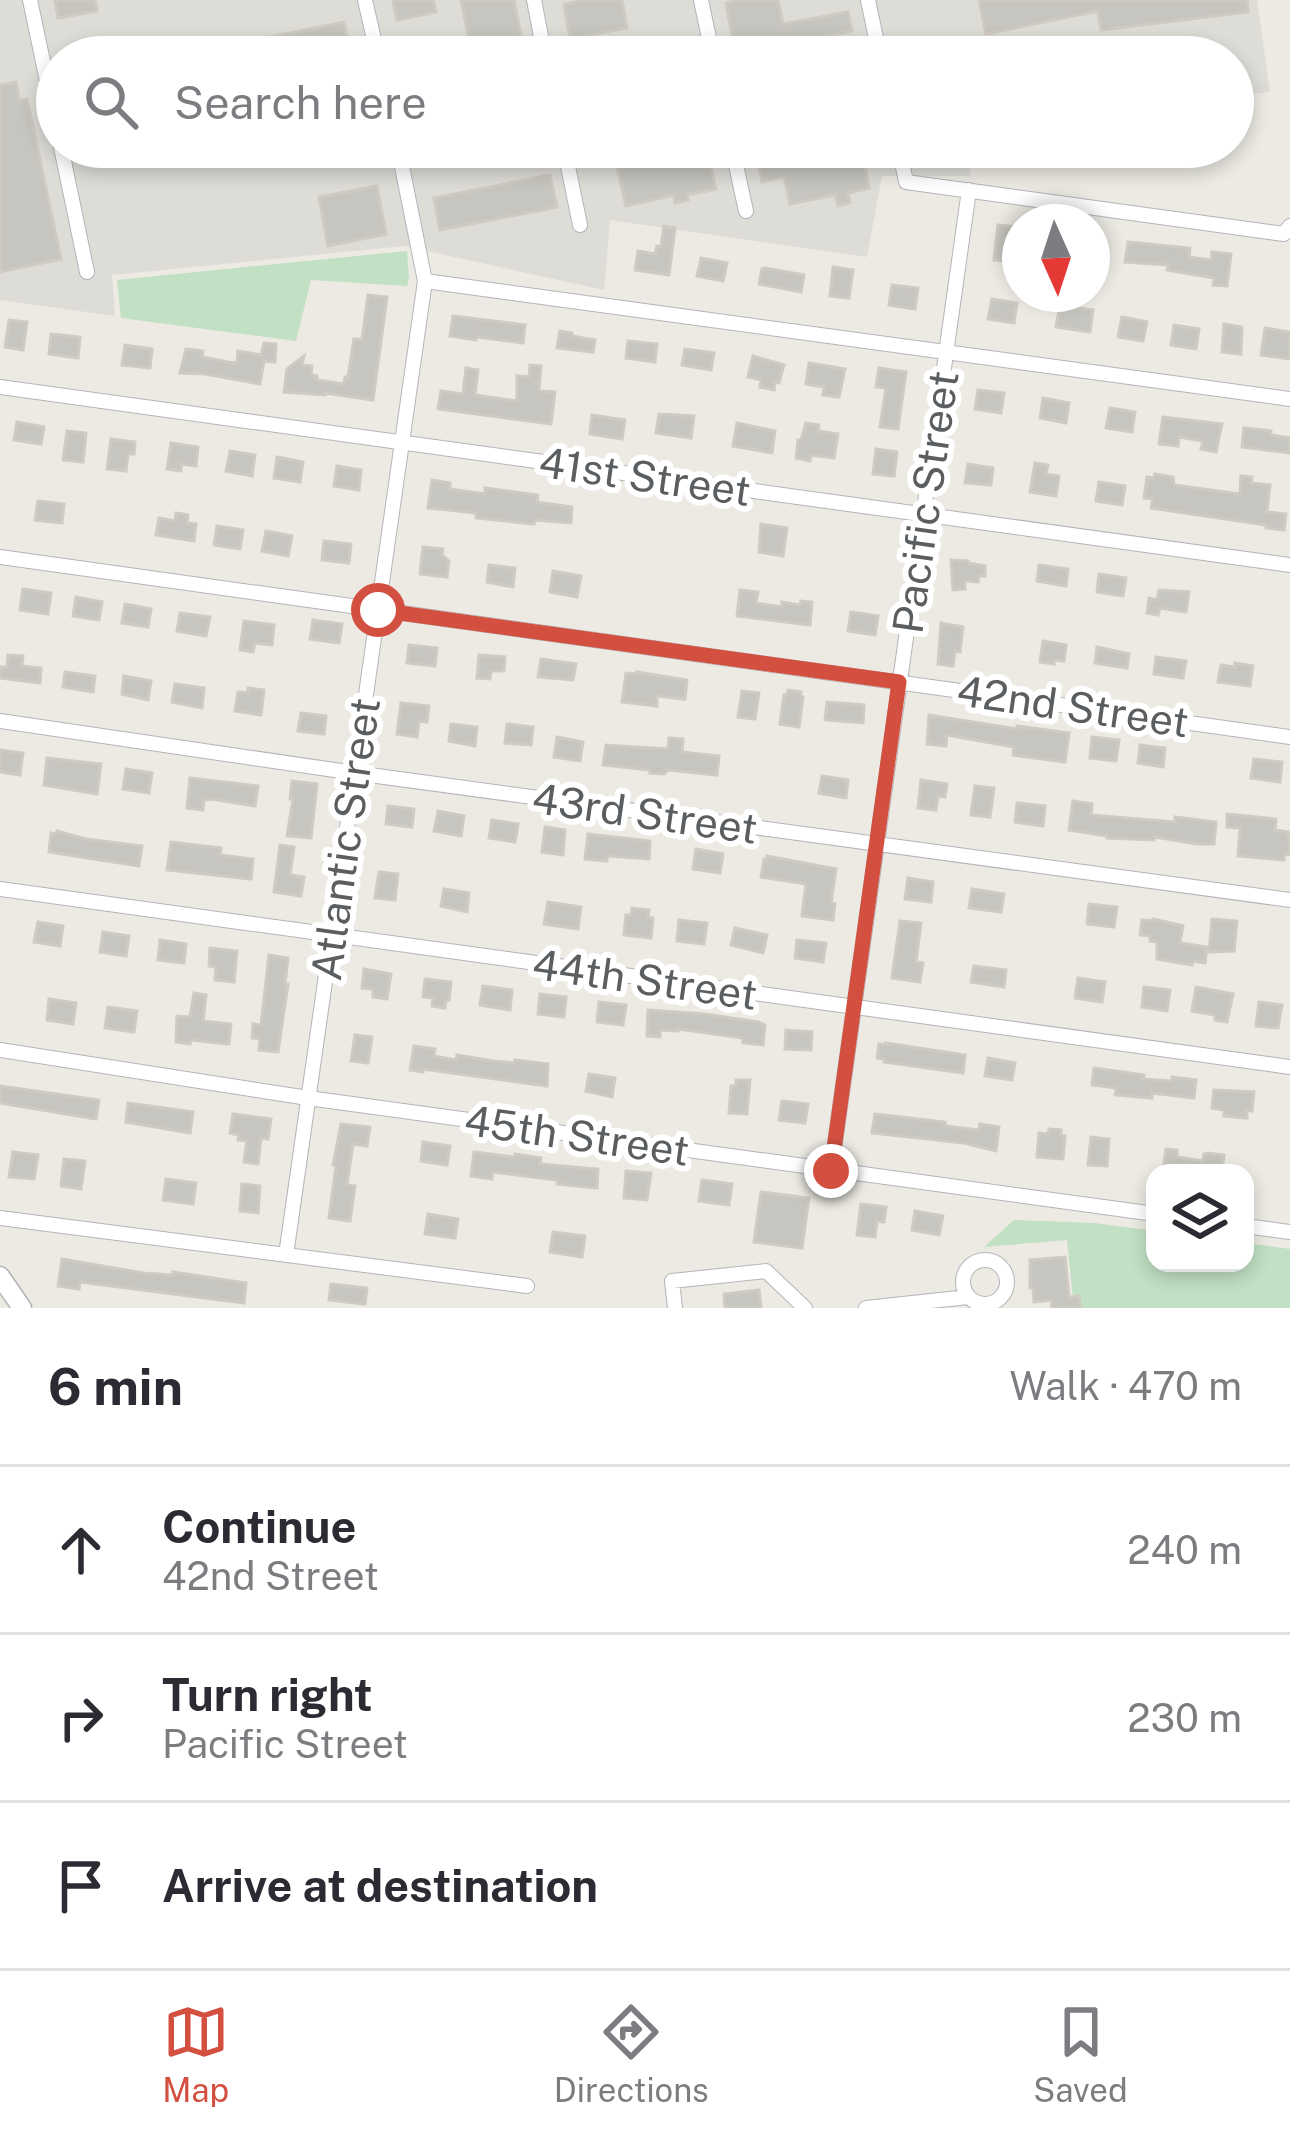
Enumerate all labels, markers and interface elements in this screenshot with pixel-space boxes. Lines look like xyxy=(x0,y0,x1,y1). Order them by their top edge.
search box xyxy=(36,36,1254,168)
icon: search xyxy=(78,69,144,135)
text: Search here xyxy=(174,76,427,129)
north arrow xyxy=(1002,204,1110,312)
street label: Pacific Street xyxy=(882,367,968,637)
street label: 41st Street xyxy=(536,437,754,515)
route start xyxy=(351,583,405,637)
street label: 42nd Street xyxy=(954,665,1192,747)
street label: Atlantic Street xyxy=(301,694,389,984)
street label: 43rd Street xyxy=(529,773,761,853)
street label: 44th Street xyxy=(530,939,760,1019)
street label: 45th Street xyxy=(461,1095,693,1175)
route end xyxy=(804,1144,858,1198)
map controls xyxy=(1146,1164,1254,1272)
button: layers xyxy=(1146,1164,1254,1272)
text: 6 min xyxy=(48,1357,183,1416)
text: Walk · 470 m xyxy=(1010,1363,1242,1409)
text: Continue xyxy=(162,1500,356,1553)
icon: ahead xyxy=(48,1517,114,1583)
text: 240 m xyxy=(1127,1527,1242,1573)
text: 42nd Street xyxy=(162,1553,379,1599)
text: Turn right xyxy=(162,1668,373,1721)
icon: right xyxy=(48,1685,114,1751)
text: 230 m xyxy=(1127,1695,1242,1741)
text: Pacific Street xyxy=(162,1721,408,1767)
icon: arrive xyxy=(48,1853,114,1919)
text: Arrive at destination xyxy=(162,1859,598,1912)
tab: Map xyxy=(162,1999,229,2109)
tab: Directions xyxy=(554,1999,709,2109)
tab: Saved xyxy=(1033,1999,1128,2109)

